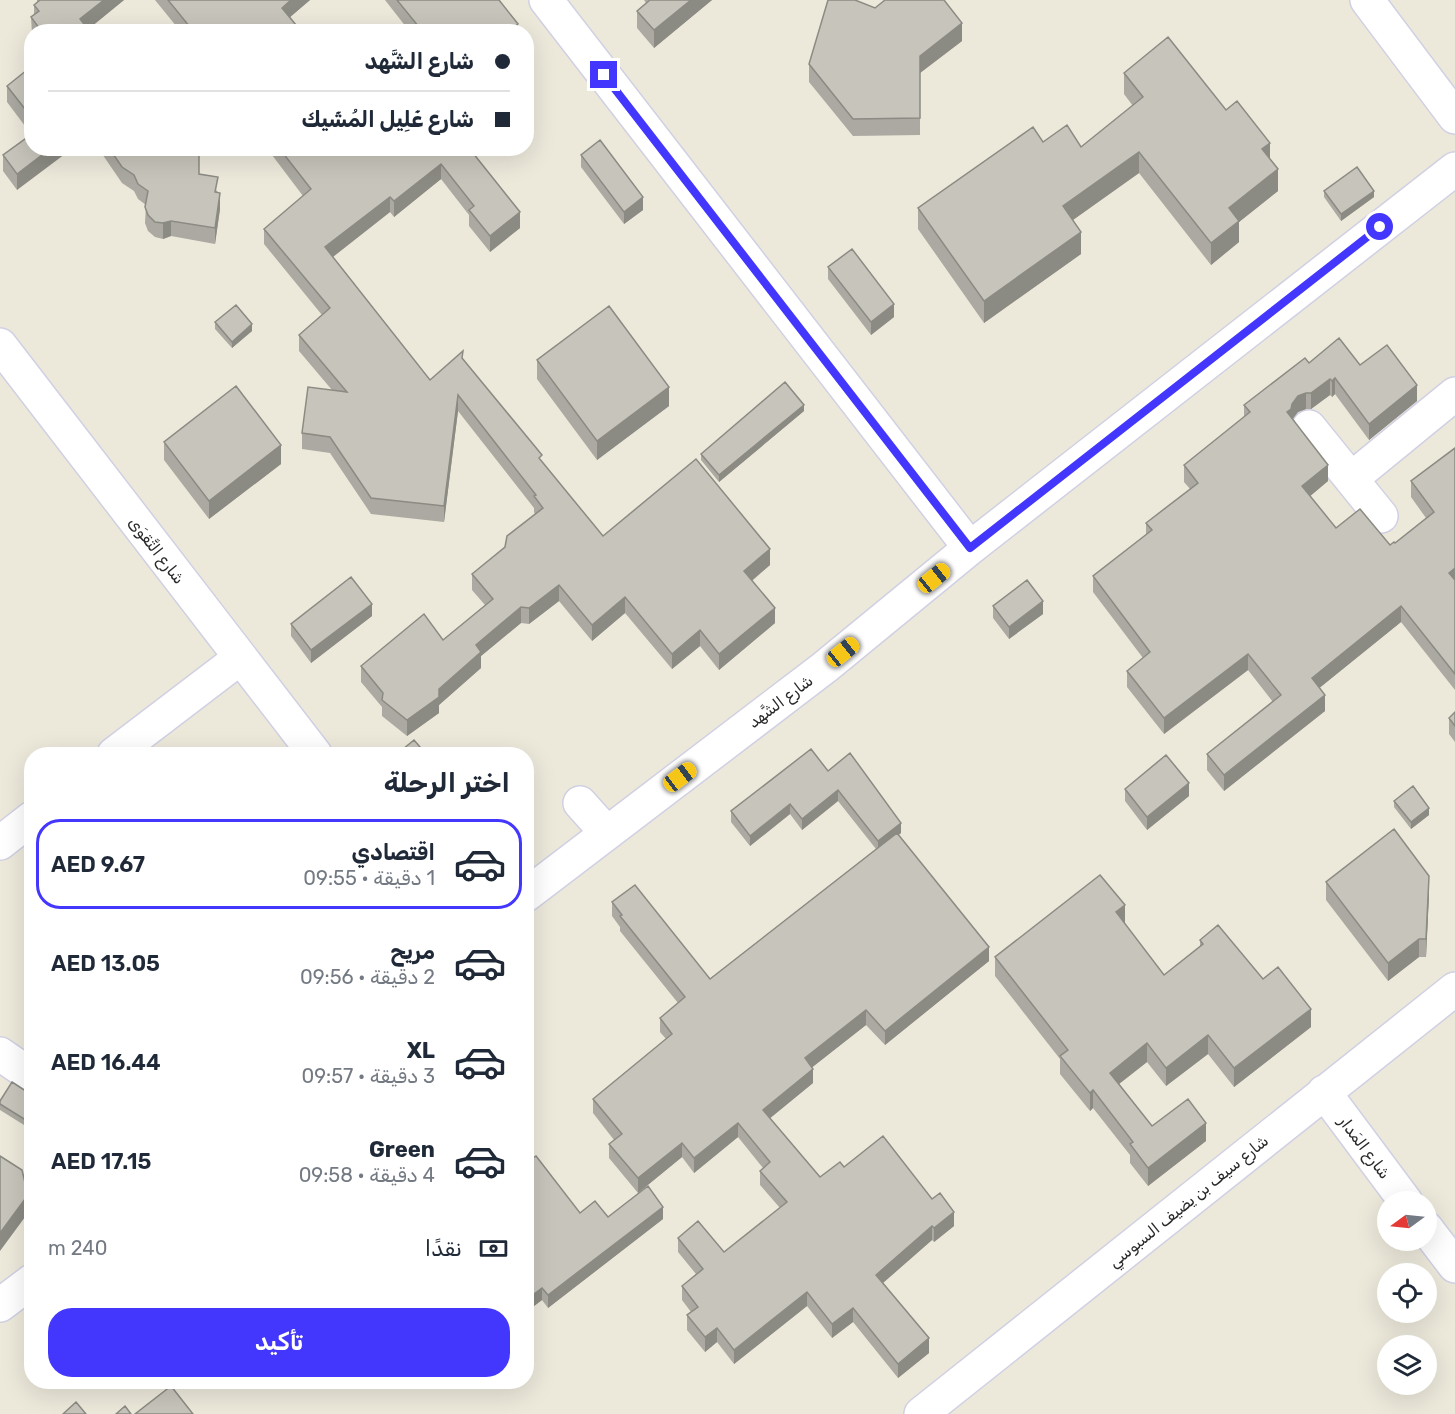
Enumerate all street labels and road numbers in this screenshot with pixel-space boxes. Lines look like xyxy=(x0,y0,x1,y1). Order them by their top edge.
street label: شارع التَّقوَى xyxy=(123,513,189,589)
street label: شارع الشَّهد xyxy=(744,671,818,734)
street label: شارع المَدار xyxy=(1333,1111,1394,1184)
street label: شارع سيف بن يضيف السبوسي xyxy=(1105,1131,1274,1274)

